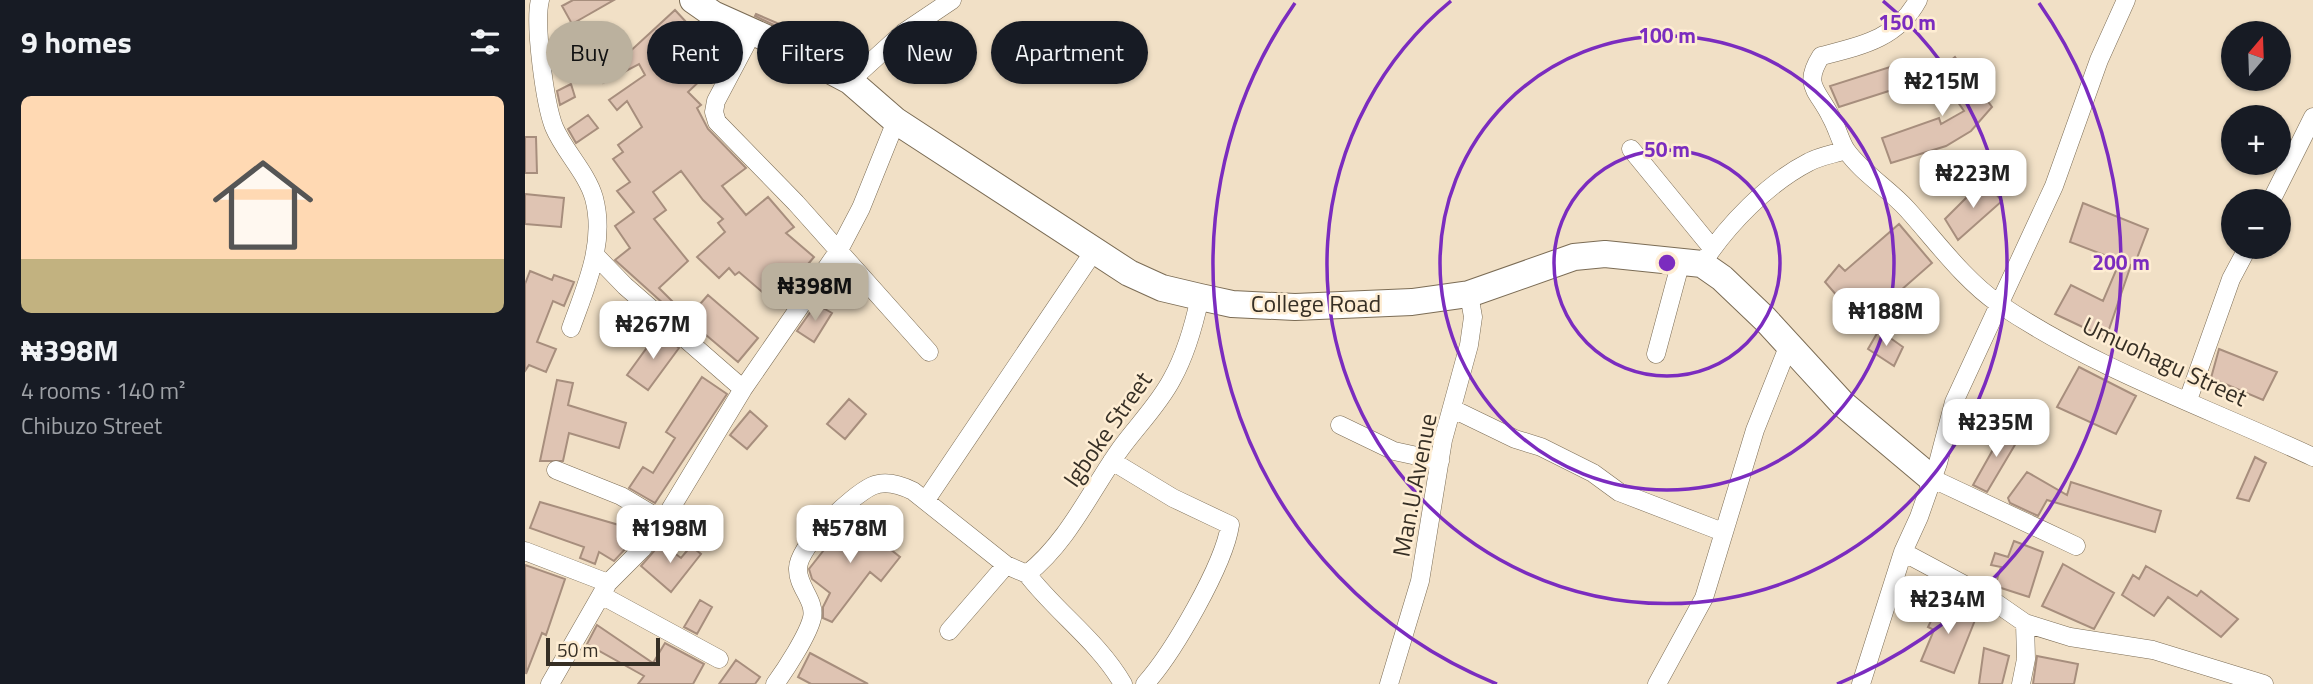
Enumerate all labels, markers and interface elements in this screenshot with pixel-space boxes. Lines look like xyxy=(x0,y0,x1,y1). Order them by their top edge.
text: 150 m xyxy=(1878,6,1936,38)
text: 9 homes xyxy=(21,19,132,65)
text: 100 m xyxy=(1638,19,1696,51)
chip: Buy xyxy=(546,21,633,84)
chip: Rent xyxy=(647,21,743,84)
chip: Filters xyxy=(757,21,869,84)
chip: New xyxy=(883,21,977,84)
chip: Apartment xyxy=(991,21,1148,84)
north arrow xyxy=(2221,21,2291,91)
map controls xyxy=(2221,21,2291,259)
icon: filters xyxy=(466,23,504,61)
pin: ₦215M xyxy=(1893,58,1991,118)
text: ₦215M xyxy=(1905,63,1979,98)
button: + xyxy=(2221,105,2291,175)
text: 50 m xyxy=(1644,133,1690,165)
icon: home xyxy=(200,142,326,268)
pin: ₦223M xyxy=(1924,150,2022,210)
text: ₦223M xyxy=(1936,155,2010,190)
button: − xyxy=(2221,189,2291,259)
text: 200 m xyxy=(2092,246,2150,278)
centre of rings xyxy=(1655,251,1679,275)
pin: ₦398M xyxy=(766,264,864,323)
text: ₦398M xyxy=(778,268,852,303)
street label: College Road xyxy=(1251,285,1381,321)
pin: ₦188M xyxy=(1837,288,1935,348)
text: ₦188M xyxy=(1849,293,1923,328)
pin: ₦267M xyxy=(604,302,702,361)
text: ₦267M xyxy=(616,306,690,341)
street label: Umuohagu Street xyxy=(2077,307,2254,415)
text: ₦398M xyxy=(21,327,119,373)
street label: Igboke Street xyxy=(1054,363,1160,494)
text: 4 rooms · 140 m² xyxy=(21,373,185,408)
pin: ₦235M xyxy=(1947,400,2045,459)
text: ₦235M xyxy=(1959,404,2033,439)
text: Chibuzo Street xyxy=(21,408,162,443)
street label: Man.U.Avenue xyxy=(1382,410,1446,560)
pin: ₦198M xyxy=(621,505,719,565)
pin: ₦578M xyxy=(801,505,899,565)
text: ₦198M xyxy=(633,510,707,545)
text: ₦578M xyxy=(813,510,887,545)
pin: ₦234M xyxy=(1899,576,1997,636)
text: ₦234M xyxy=(1911,581,1985,616)
scale bar xyxy=(546,635,660,667)
text: 50 m xyxy=(557,635,598,664)

